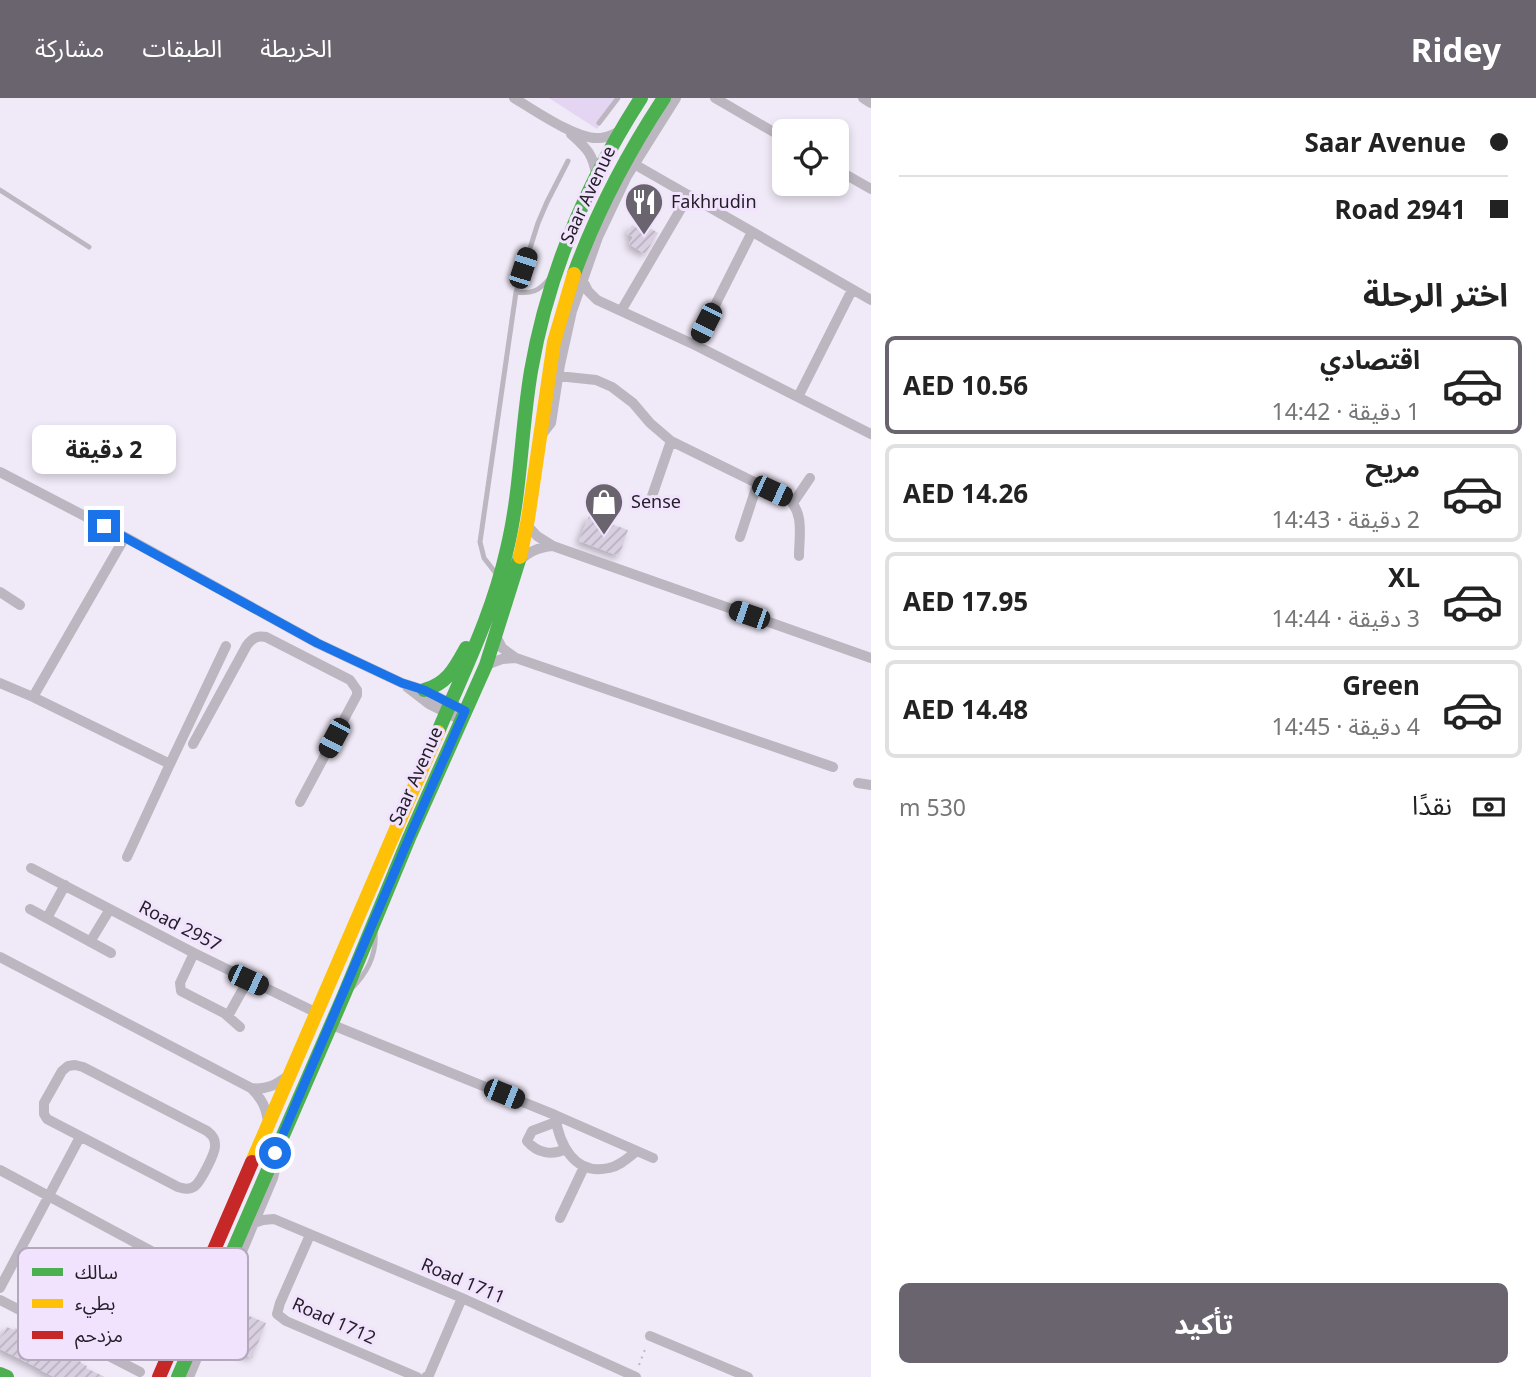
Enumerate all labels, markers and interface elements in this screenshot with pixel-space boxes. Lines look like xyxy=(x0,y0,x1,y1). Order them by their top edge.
text: Ridey xyxy=(1411,27,1501,72)
text: مشاركة xyxy=(35,31,104,64)
text: الطبقات xyxy=(142,31,222,64)
text: الخريطة xyxy=(260,31,332,64)
map controls xyxy=(772,119,849,196)
button: locate xyxy=(772,119,849,196)
text: Saar Avenue xyxy=(1304,124,1466,160)
street label: Saar Avenue xyxy=(554,142,620,247)
restaurant icon: Fakhrudin xyxy=(623,181,665,236)
place label: Fakhrudin xyxy=(671,189,757,213)
text: Road 2941 xyxy=(1334,191,1466,227)
car xyxy=(507,245,540,291)
text: اختر الرحلة xyxy=(1363,272,1508,315)
car xyxy=(688,300,725,346)
text: اقتصادي xyxy=(1320,341,1420,377)
icon: car xyxy=(1441,354,1504,417)
text: AED 10.56 xyxy=(903,367,1028,403)
text: 1 دقيقة · 14:42 xyxy=(1272,395,1420,427)
callout: 2 دقيقة xyxy=(32,424,176,474)
text: 2 دقيقة xyxy=(65,433,143,465)
text: مريح xyxy=(1365,449,1420,485)
icon: car xyxy=(1441,462,1504,525)
car xyxy=(749,473,796,509)
text: AED 14.26 xyxy=(903,475,1028,511)
shop icon: Sense xyxy=(583,481,625,536)
place label: Sense xyxy=(631,489,681,513)
text: 2 دقيقة · 14:43 xyxy=(1272,503,1420,535)
route end xyxy=(88,510,120,542)
text: XL xyxy=(1388,559,1420,595)
icon: car xyxy=(1441,570,1504,633)
text: AED 17.95 xyxy=(903,583,1028,619)
car xyxy=(726,598,773,632)
text: 3 دقيقة · 14:44 xyxy=(1272,602,1420,634)
text: Green xyxy=(1342,667,1420,703)
icon: car xyxy=(1441,678,1504,741)
text: AED 14.48 xyxy=(903,691,1028,727)
text: 4 دقيقة · 14:45 xyxy=(1272,710,1420,742)
car xyxy=(315,715,354,761)
street label: Saar Avenue xyxy=(383,723,447,829)
text: نقدًا xyxy=(1412,787,1452,823)
icon: cash xyxy=(1470,788,1508,826)
text: 530 m xyxy=(899,791,966,823)
street label: Road 2957 xyxy=(135,894,226,956)
car xyxy=(225,962,272,998)
car xyxy=(481,1076,528,1112)
route start xyxy=(259,1137,291,1169)
legend xyxy=(18,1248,248,1360)
street label: Road 1711 xyxy=(418,1252,509,1309)
text: سالك xyxy=(75,1259,118,1285)
button: تأكيد xyxy=(899,1283,1508,1363)
text: بطيء xyxy=(75,1290,115,1318)
street label: Road 1712 xyxy=(289,1291,380,1349)
text: مزدحم xyxy=(75,1322,123,1350)

